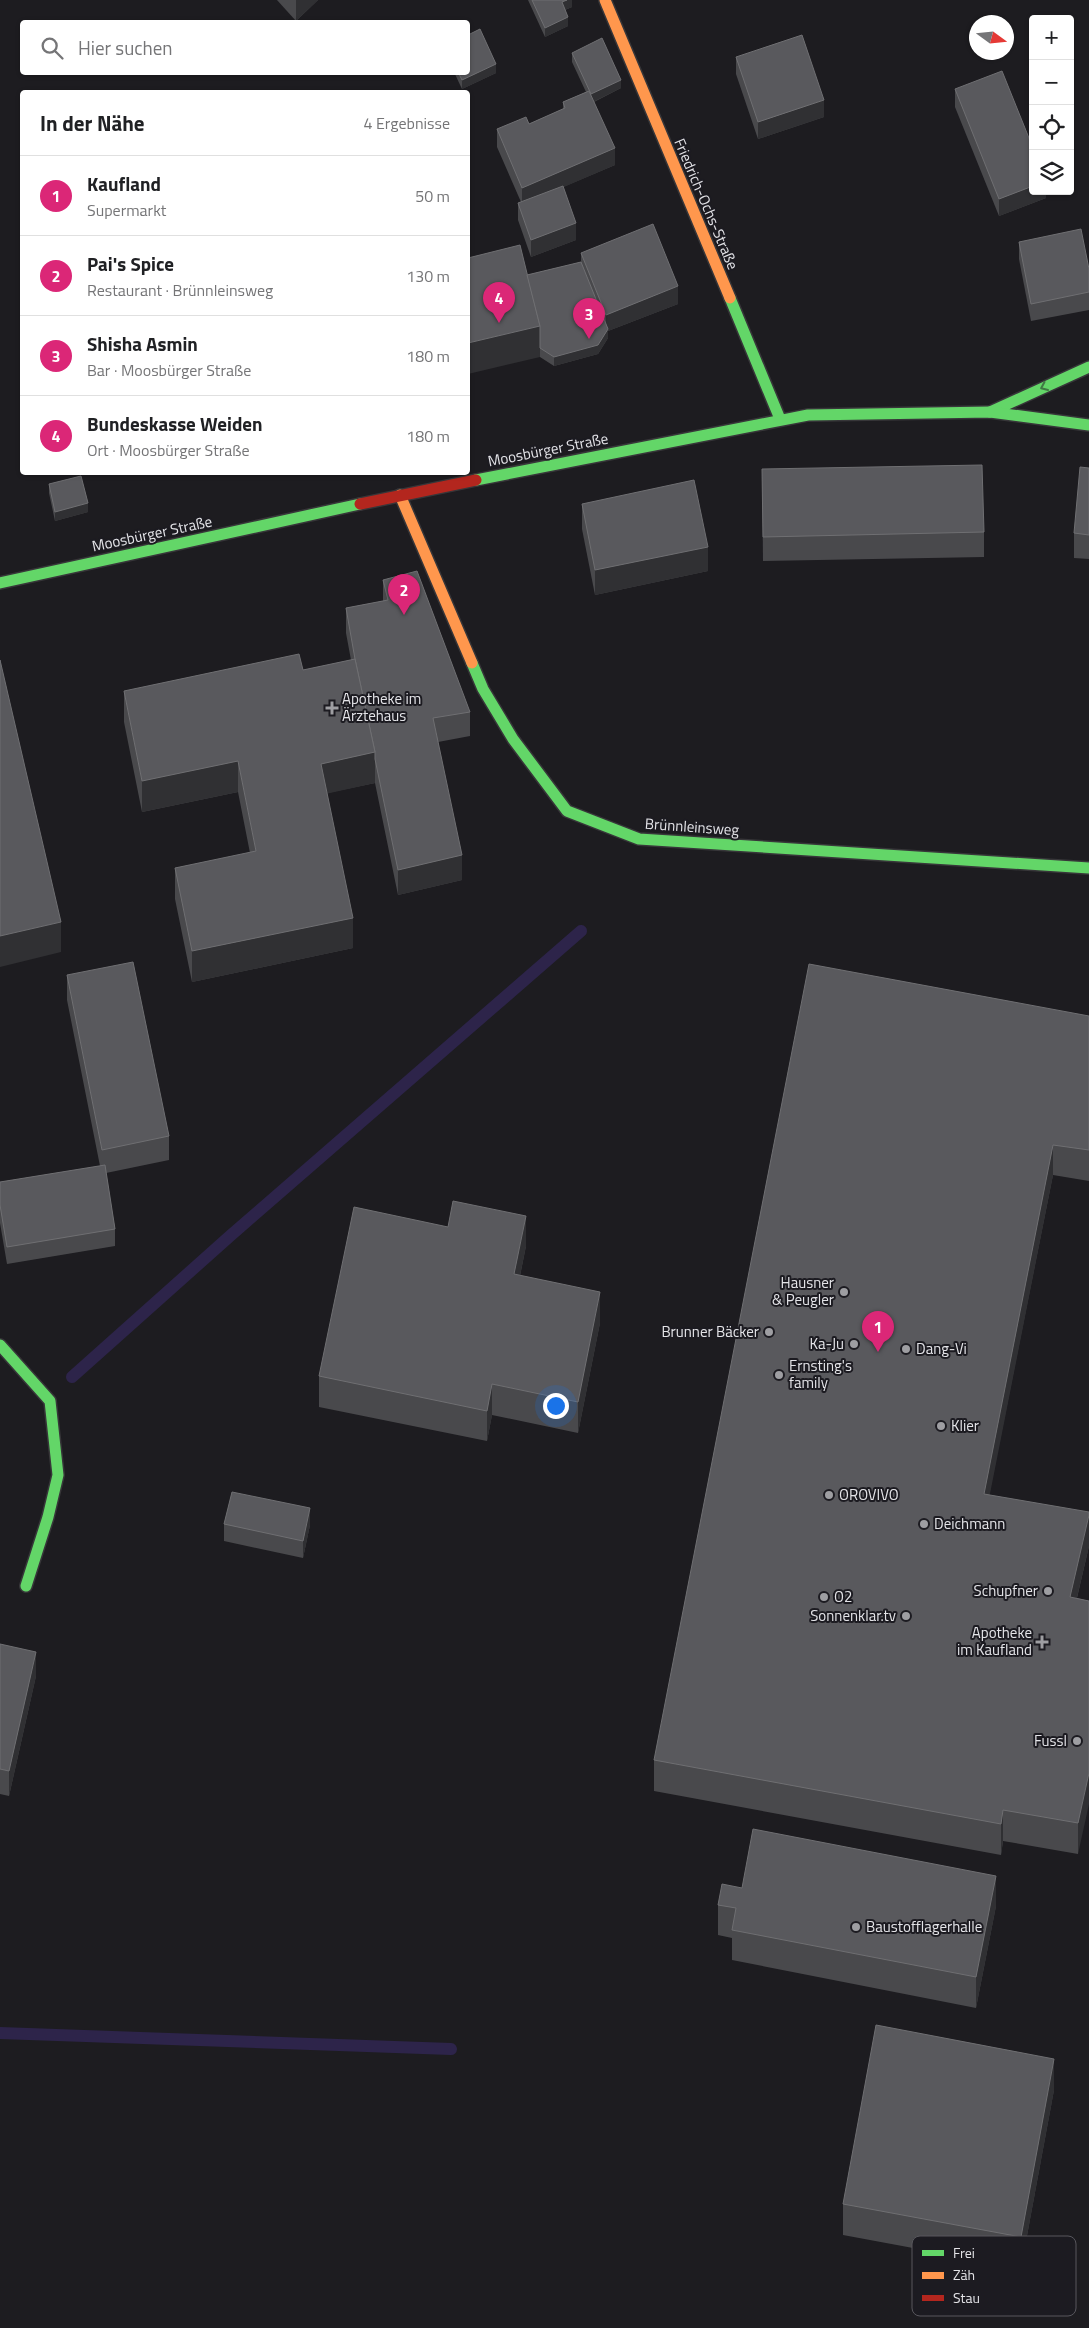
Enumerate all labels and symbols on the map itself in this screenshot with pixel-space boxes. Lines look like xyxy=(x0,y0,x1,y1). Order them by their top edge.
north arrow xyxy=(969,15,1014,60)
street label: Friedrich-Ochs-Straße xyxy=(668,134,745,273)
pin: 4 xyxy=(483,282,515,323)
pin: 3 xyxy=(573,298,605,339)
one-way arrow xyxy=(1040,381,1049,392)
street label: Moosbürger Straße xyxy=(486,427,610,472)
street label: Moosbürger Straße xyxy=(90,510,214,557)
pin: 2 xyxy=(388,574,420,615)
place label: Apotheke im Ärztehaus xyxy=(342,687,421,727)
marker: Apotheke im Ärztehaus xyxy=(326,702,338,714)
street label: Brünnleinsweg xyxy=(644,812,740,841)
place label: Hausner & Peugler xyxy=(772,1271,834,1311)
marker: Hausner & Peugler xyxy=(838,1286,850,1298)
pin: 1 xyxy=(862,1311,894,1352)
place label: Brunner Bäcker xyxy=(661,1320,759,1343)
marker: Brunner Bäcker xyxy=(763,1326,775,1338)
place label: Ka-Ju xyxy=(810,1332,844,1355)
place label: Dang-Vi xyxy=(916,1337,967,1360)
marker: Ka-Ju xyxy=(848,1338,860,1350)
marker: Dang-Vi xyxy=(900,1343,912,1355)
place label: Ernsting's family xyxy=(789,1354,852,1394)
marker: Ernsting's family xyxy=(773,1369,785,1381)
your location xyxy=(543,1393,569,1419)
place label: Klier xyxy=(951,1414,979,1437)
marker: Klier xyxy=(935,1420,947,1432)
place label: OROVIVO xyxy=(839,1483,899,1506)
marker: OROVIVO xyxy=(823,1489,835,1501)
place label: Deichmann xyxy=(934,1512,1005,1535)
marker: Deichmann xyxy=(918,1518,930,1530)
place label: Schupfner xyxy=(974,1579,1038,1602)
place label: O2 xyxy=(834,1585,852,1608)
marker: Schupfner xyxy=(1042,1585,1054,1597)
marker: O2 xyxy=(818,1591,830,1603)
place label: Sonnenklar.tv xyxy=(810,1604,896,1627)
marker: Sonnenklar.tv xyxy=(900,1610,912,1622)
place label: Apotheke im Kaufland xyxy=(957,1621,1032,1661)
marker: Apotheke im Kaufland xyxy=(1036,1636,1048,1648)
place label: Fussl xyxy=(1034,1729,1067,1752)
marker: Fussl xyxy=(1071,1735,1083,1747)
place label: Baustofflagerhalle xyxy=(866,1915,982,1938)
marker: Baustofflagerhalle xyxy=(850,1921,862,1933)
legend xyxy=(912,2236,1076,2316)
text: Frei xyxy=(953,2242,975,2263)
text: Zäh xyxy=(953,2264,975,2285)
text: Stau xyxy=(953,2287,980,2308)

